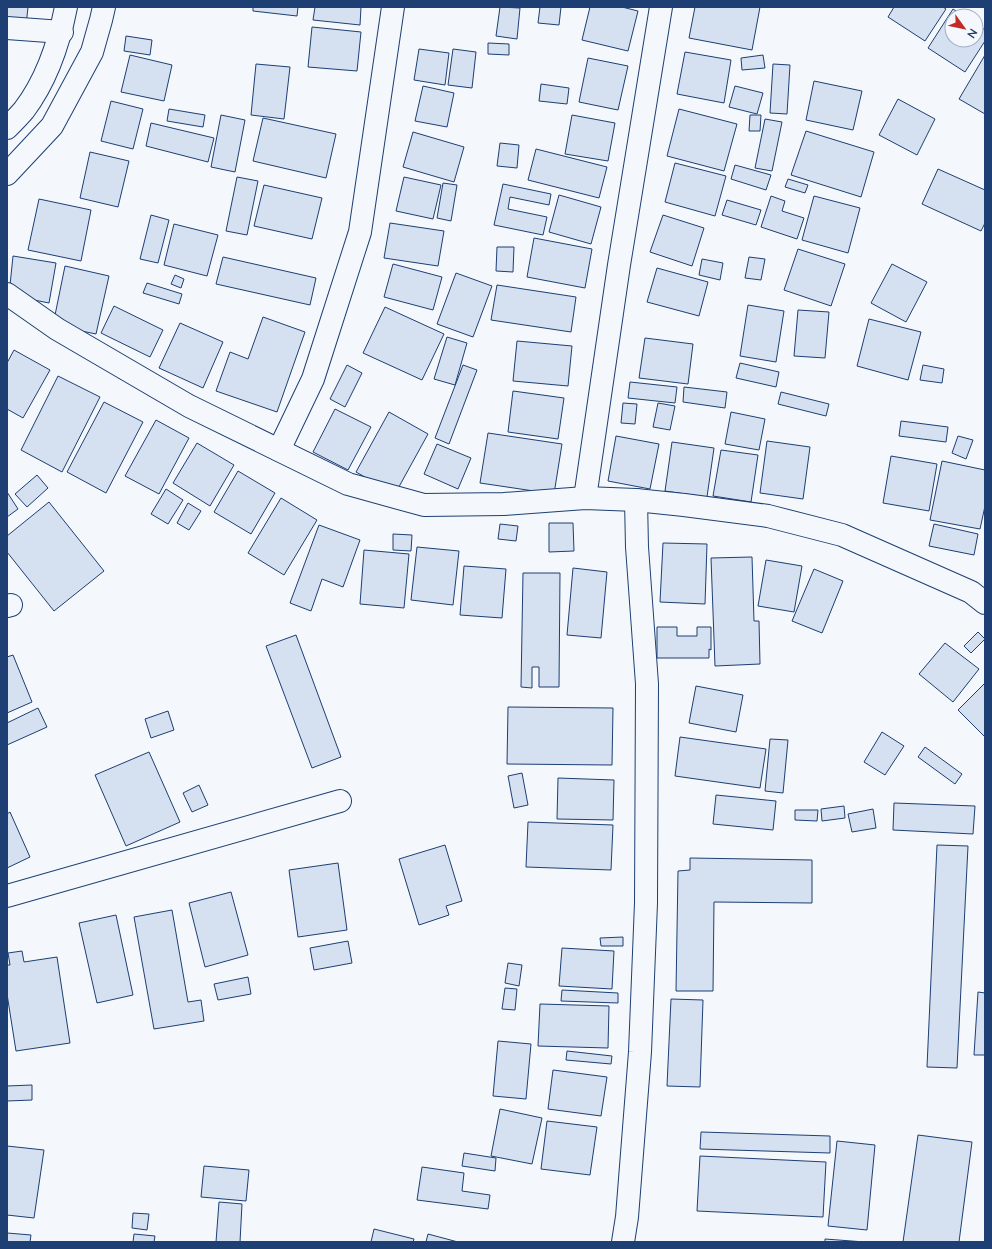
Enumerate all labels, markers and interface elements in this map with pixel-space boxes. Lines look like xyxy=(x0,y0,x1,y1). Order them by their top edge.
north arrow xyxy=(944,8,984,48)
text: N xyxy=(965,27,981,41)

